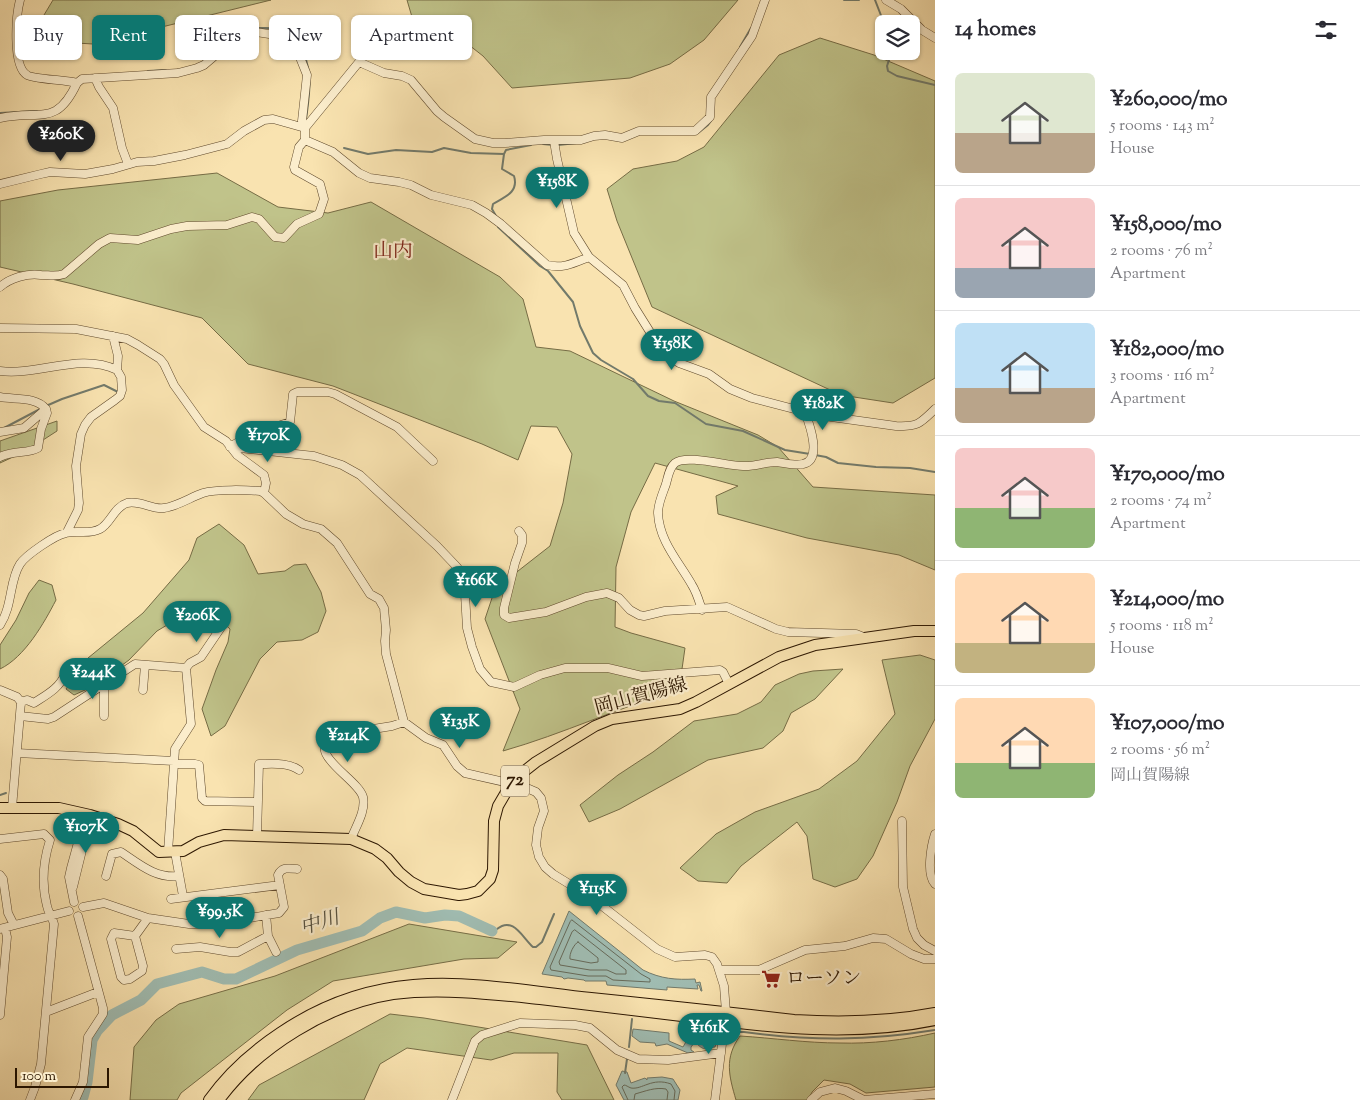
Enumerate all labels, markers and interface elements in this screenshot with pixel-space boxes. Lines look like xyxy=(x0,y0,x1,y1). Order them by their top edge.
chip: Buy xyxy=(15,15,82,60)
chip: Rent xyxy=(92,15,165,60)
chip: Filters xyxy=(175,15,259,60)
chip: New xyxy=(269,15,341,60)
chip: Apartment xyxy=(351,15,472,60)
map controls xyxy=(875,15,920,60)
button: layers xyxy=(875,15,920,60)
text: 14 homes xyxy=(955,15,1036,45)
icon: filters xyxy=(1312,16,1340,44)
text: ¥260,000/mo xyxy=(1110,85,1228,115)
icon: home xyxy=(995,93,1055,153)
text: 5 rooms · 143 m² xyxy=(1110,115,1215,138)
pin: ¥260K xyxy=(26,120,96,162)
text: ¥260K xyxy=(38,124,84,147)
text: House xyxy=(1110,138,1154,161)
pin: ¥158K xyxy=(522,166,592,209)
text: ¥158K xyxy=(537,171,577,194)
text: ¥158,000/mo xyxy=(1110,210,1222,240)
icon: home xyxy=(995,218,1055,278)
district label: 山内 xyxy=(373,238,413,267)
text: 2 rooms · 76 m² xyxy=(1110,240,1213,263)
text: Apartment xyxy=(1110,263,1186,286)
pin: ¥158K xyxy=(637,328,707,371)
text: ¥158K xyxy=(652,333,692,356)
text: ¥182,000/mo xyxy=(1110,335,1224,365)
icon: home xyxy=(995,343,1055,403)
text: 3 rooms · 116 m² xyxy=(1110,365,1215,388)
pin: ¥182K xyxy=(788,388,858,431)
text: Apartment xyxy=(1110,388,1186,411)
text: ¥182K xyxy=(802,393,844,416)
pin: ¥170K xyxy=(233,420,303,463)
text: ¥170K xyxy=(246,425,290,448)
text: ¥170,000/mo xyxy=(1110,460,1225,490)
icon: home xyxy=(995,468,1055,528)
text: 2 rooms · 74 m² xyxy=(1110,490,1212,513)
text: Apartment xyxy=(1110,513,1186,536)
pin: ¥166K xyxy=(441,566,511,608)
text: ¥166K xyxy=(454,570,498,593)
text: ¥214,000/mo xyxy=(1110,585,1224,615)
icon: home xyxy=(995,593,1055,653)
pin: ¥206K xyxy=(162,600,232,643)
text: ¥206K xyxy=(174,605,220,628)
text: 5 rooms · 118 m² xyxy=(1110,615,1214,638)
text: House xyxy=(1110,638,1154,661)
pin: ¥244K xyxy=(58,658,128,700)
text: ¥244K xyxy=(70,662,116,685)
street label: 岡山賀陽線 xyxy=(592,672,690,722)
pin: ¥135K xyxy=(425,706,495,749)
text: ¥107,000/mo xyxy=(1110,709,1225,739)
text: ¥135K xyxy=(440,711,480,734)
icon: home xyxy=(995,718,1055,778)
pin: ¥214K xyxy=(313,720,383,763)
text: ¥214K xyxy=(327,725,369,748)
text: 2 rooms · 56 m² xyxy=(1110,739,1210,762)
text: 岡山賀陽線 xyxy=(1110,765,1190,788)
road number: 72 xyxy=(501,766,529,796)
pin: ¥107K xyxy=(51,812,121,854)
text: ¥107K xyxy=(64,816,108,839)
pin: ¥115K xyxy=(562,874,632,916)
text: ¥115K xyxy=(578,878,616,901)
pin: ¥99.5K xyxy=(179,896,261,939)
text: ¥99.5K xyxy=(197,901,243,924)
water label: 中川 xyxy=(297,904,345,944)
place label: ローソン xyxy=(786,966,861,993)
supermarket icon: ローソン xyxy=(760,968,782,990)
pin: ¥161K xyxy=(674,1012,744,1055)
text: ¥161K xyxy=(689,1017,729,1040)
scale bar xyxy=(15,1065,109,1088)
text: 100 m xyxy=(22,1067,56,1087)

